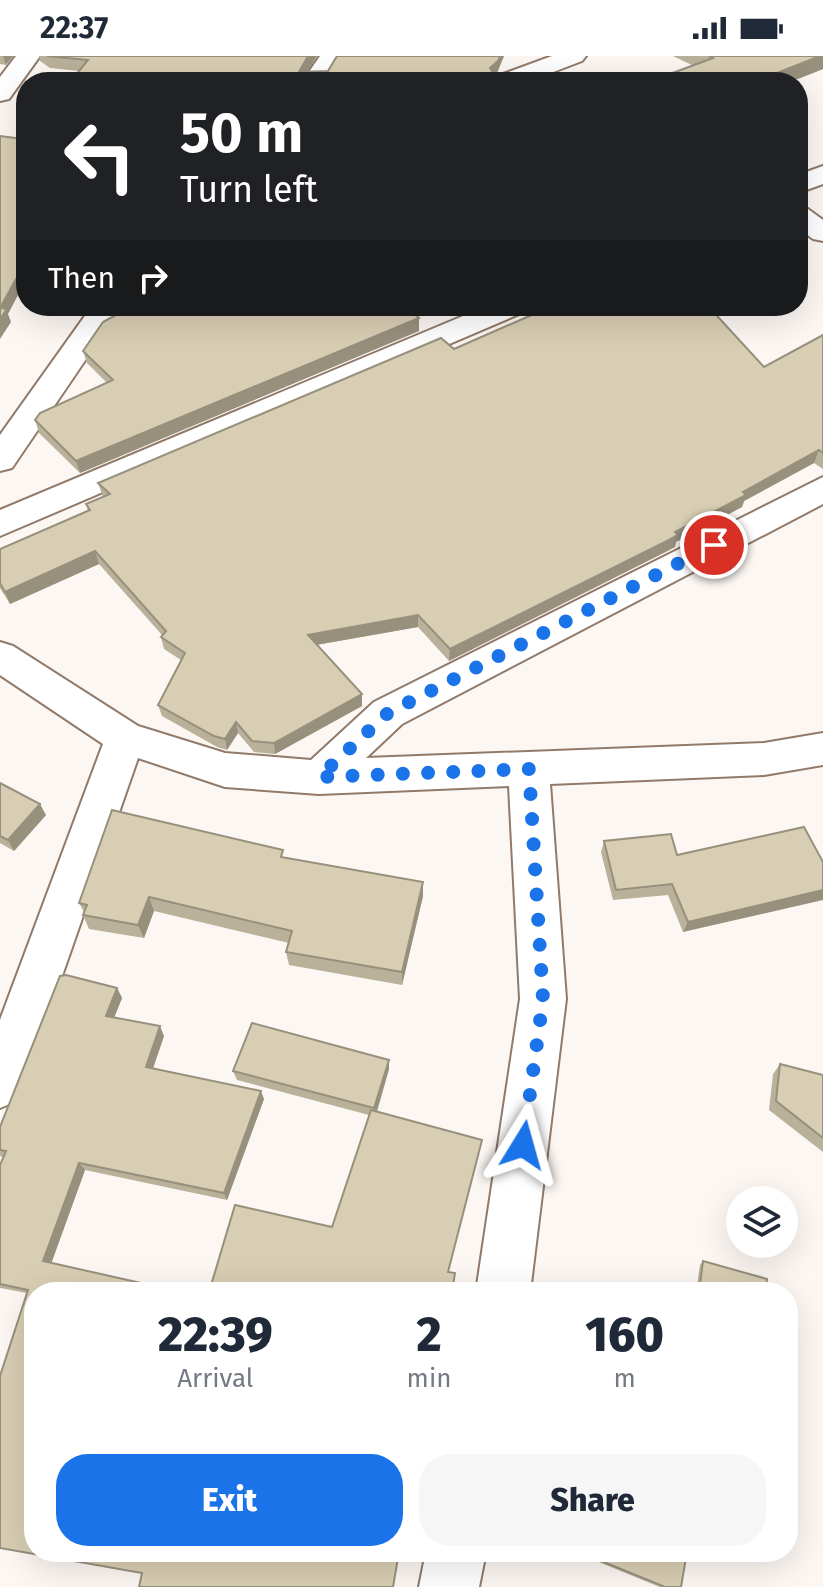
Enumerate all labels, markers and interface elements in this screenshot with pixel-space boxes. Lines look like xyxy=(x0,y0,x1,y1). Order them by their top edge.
text: 22:37 xyxy=(40,10,108,46)
text: 50 m xyxy=(180,100,303,167)
icon: left xyxy=(48,104,152,208)
text: Turn left xyxy=(180,168,318,212)
icon: right xyxy=(131,256,175,300)
text: Then xyxy=(48,260,115,296)
pin xyxy=(680,511,748,579)
icon: arrive xyxy=(692,523,736,567)
position arrow xyxy=(481,1103,565,1187)
map controls xyxy=(726,1186,798,1258)
button: layers xyxy=(726,1186,798,1258)
text: 22:39 xyxy=(158,1306,273,1364)
text: 2 xyxy=(416,1306,442,1364)
text: 160 xyxy=(585,1306,664,1364)
text: Arrival xyxy=(177,1363,253,1394)
text: min xyxy=(407,1363,451,1394)
text: m xyxy=(614,1363,636,1394)
button: Exit xyxy=(56,1454,403,1546)
button: Share xyxy=(419,1454,766,1546)

